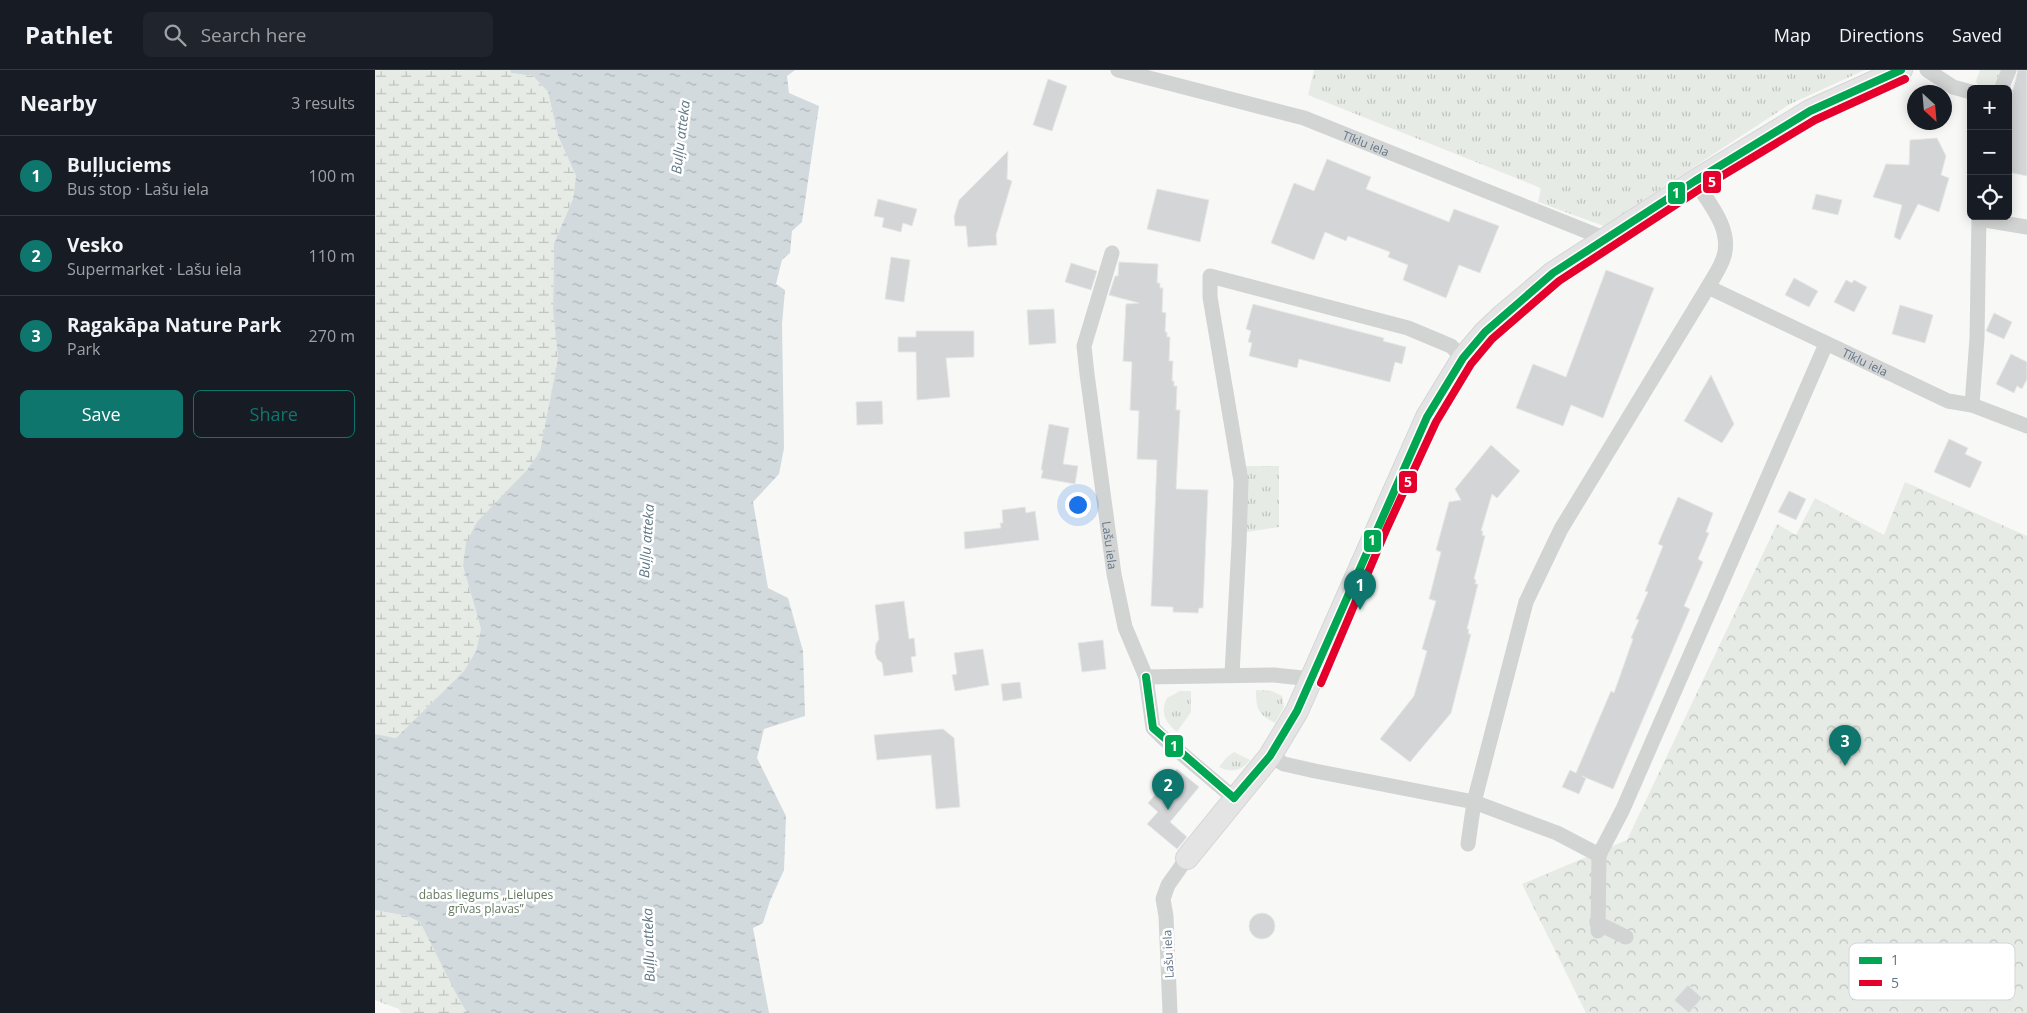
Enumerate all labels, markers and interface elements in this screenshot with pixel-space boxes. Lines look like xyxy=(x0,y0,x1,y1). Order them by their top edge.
search box xyxy=(143,12,493,57)
text: Pathlet xyxy=(25,18,113,51)
icon: search xyxy=(161,21,189,49)
text: Search here xyxy=(201,22,307,48)
text: Map xyxy=(1774,23,1811,47)
text: Directions xyxy=(1839,23,1924,47)
text: Saved xyxy=(1952,23,2002,47)
north arrow xyxy=(1907,85,1952,130)
map controls xyxy=(1967,85,2012,220)
button: + xyxy=(1967,85,2012,130)
text: Nearby xyxy=(20,89,97,117)
text: 3 results xyxy=(291,92,355,114)
water label: Buļļu atteka xyxy=(666,99,694,175)
street label: Tīklu iela xyxy=(1340,126,1392,160)
button: − xyxy=(1967,130,2012,175)
text: Buļļuciems xyxy=(67,152,171,178)
text: 1 xyxy=(31,165,41,187)
text: 100 m xyxy=(309,165,355,187)
line badge: 5 xyxy=(1702,170,1722,194)
text: 5 xyxy=(1708,172,1716,191)
button: locate xyxy=(1967,175,2012,220)
text: Bus stop · Lašu iela xyxy=(67,178,209,200)
line badge: 1 xyxy=(1667,181,1686,205)
text: 1 xyxy=(1672,183,1680,202)
text: Vesko xyxy=(67,232,124,258)
text: 2 xyxy=(31,245,41,267)
text: 110 m xyxy=(309,245,355,267)
text: Supermarket · Lašu iela xyxy=(67,258,242,280)
text: Ragakāpa Nature Park xyxy=(67,312,281,338)
text: 3 xyxy=(31,325,41,347)
text: 270 m xyxy=(309,325,355,347)
text: Park xyxy=(67,338,100,360)
street label: Tīklu iela xyxy=(1839,343,1891,380)
button: Save xyxy=(20,390,183,438)
button: Share xyxy=(193,390,355,438)
line badge: 5 xyxy=(1398,470,1418,494)
text: 5 xyxy=(1404,472,1412,491)
your location xyxy=(1065,492,1091,518)
water label: Buļļu atteka xyxy=(634,503,658,579)
street label: Lašu iela xyxy=(1098,520,1122,570)
line badge: 1 xyxy=(1363,529,1382,553)
text: 1 xyxy=(1368,530,1376,549)
pin: 1 xyxy=(1344,569,1376,610)
pin: 3 xyxy=(1829,725,1861,766)
line badge: 1 xyxy=(1164,734,1184,758)
text: 1 xyxy=(1170,736,1178,755)
pin: 2 xyxy=(1152,769,1184,810)
park label: dabas liegums „Lielupes grīvas pļavas” xyxy=(419,886,554,917)
water label: Buļļu atteka xyxy=(637,908,659,982)
street label: Lašu iela xyxy=(1158,929,1178,979)
legend xyxy=(1849,943,2015,1000)
text: 1 xyxy=(1891,950,1899,969)
text: 5 xyxy=(1891,973,1899,992)

